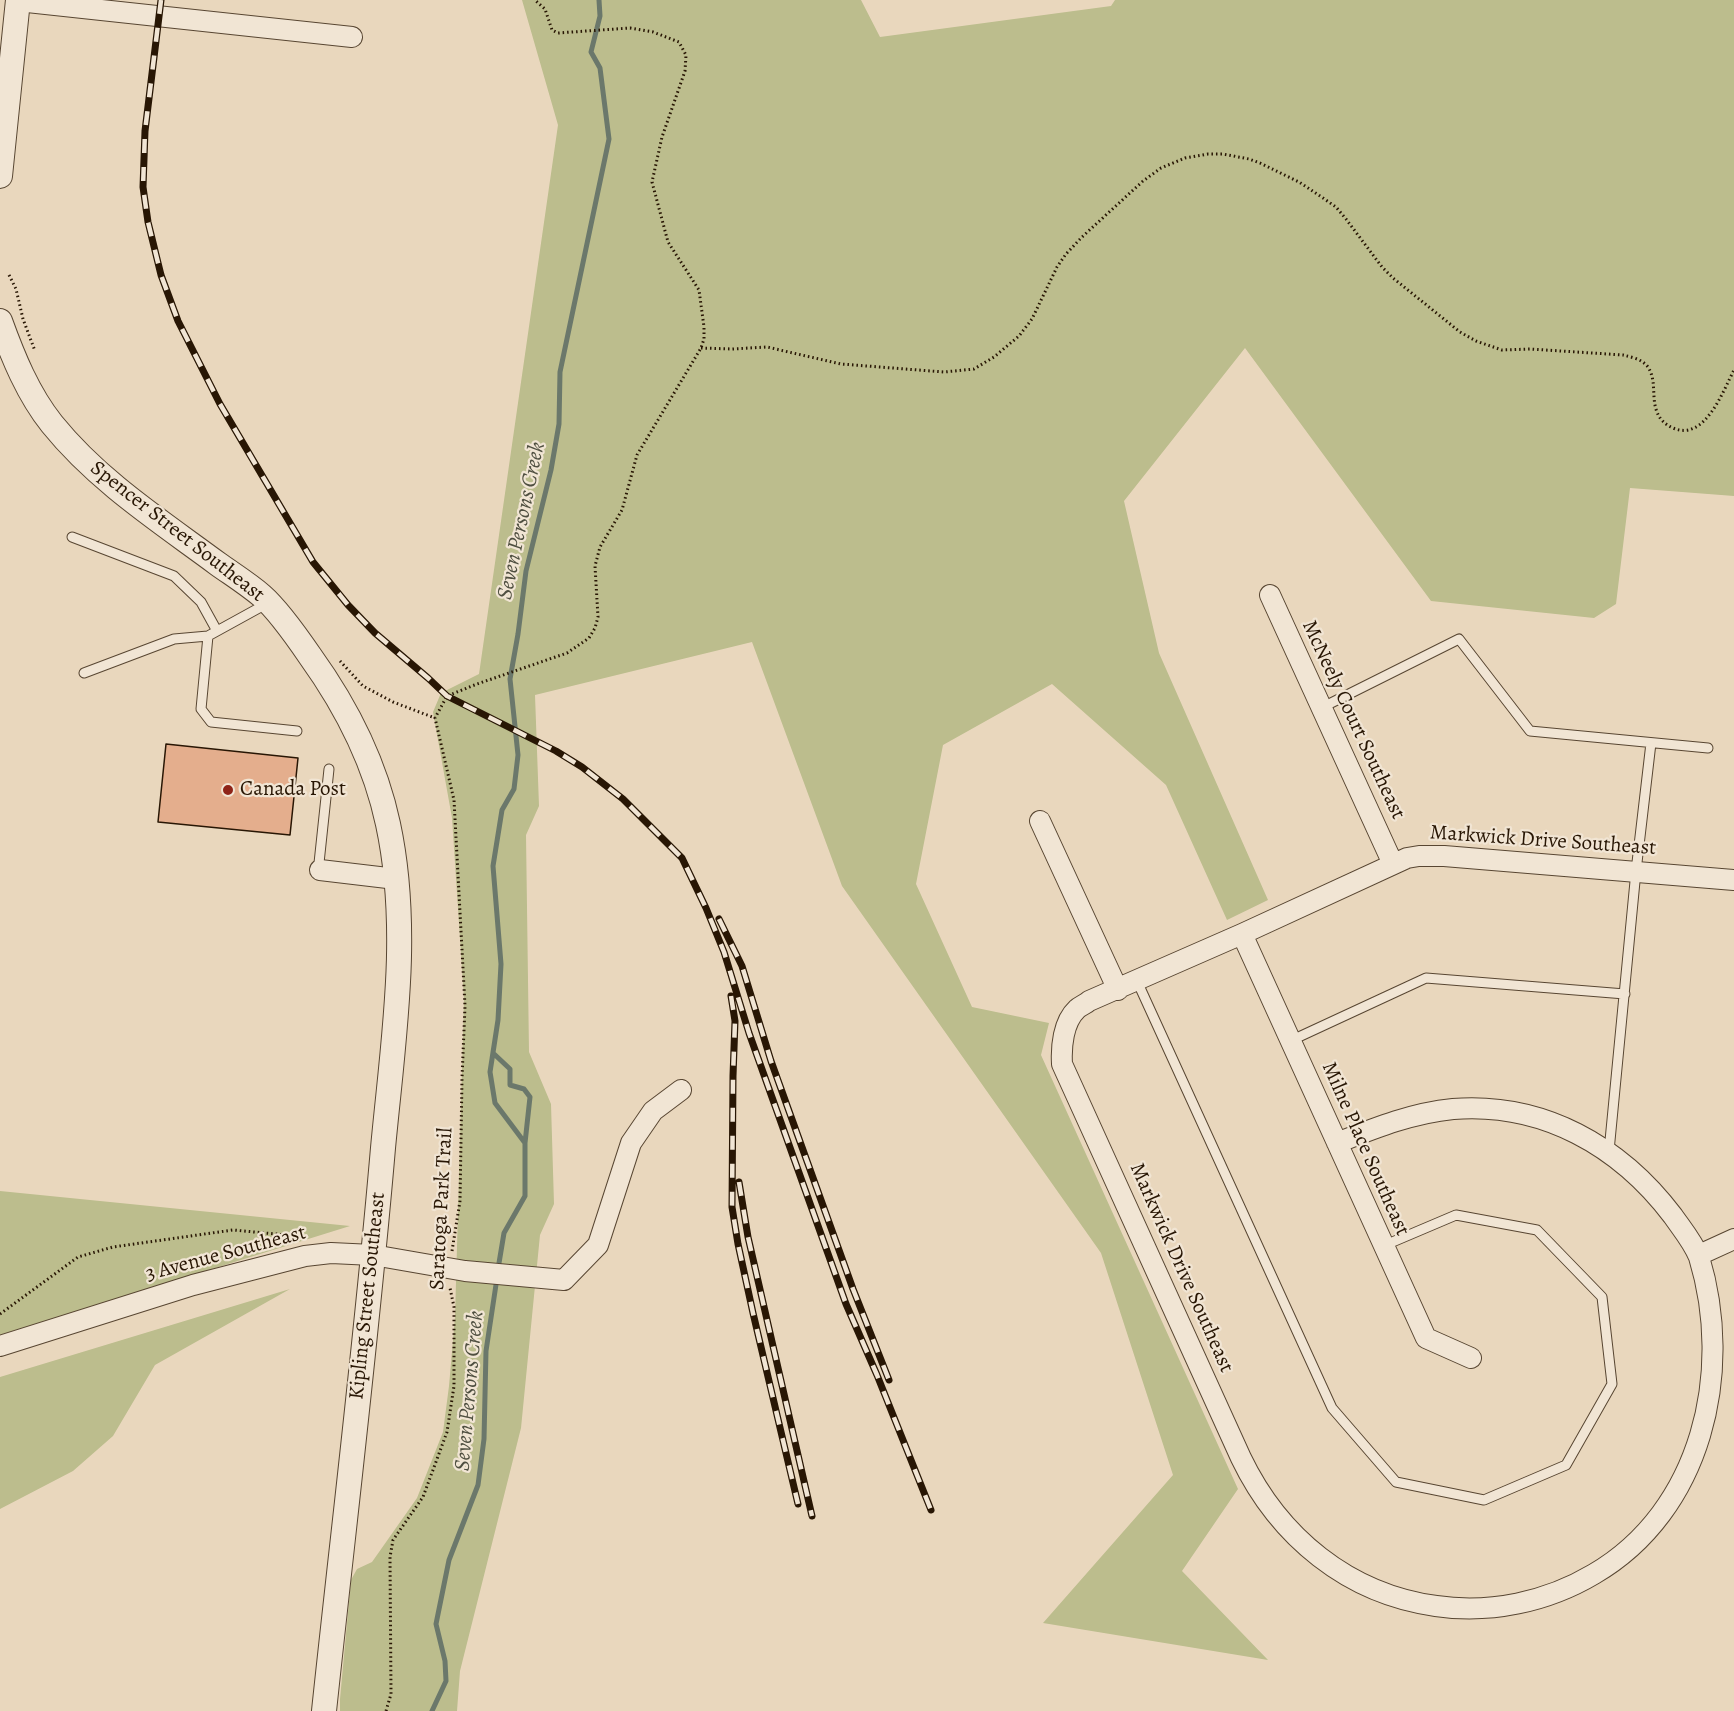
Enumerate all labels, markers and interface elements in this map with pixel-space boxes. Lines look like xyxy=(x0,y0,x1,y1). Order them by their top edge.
water label: Seven Persons Creek xyxy=(492,440,552,602)
street label: Spencer Street Southeast xyxy=(85,456,269,608)
street label: McNeely Court Southeast xyxy=(1296,616,1410,824)
place label: Canada Post xyxy=(240,777,346,803)
marker: Canada Post xyxy=(221,783,235,797)
street label: Markwick Drive Southeast xyxy=(1429,821,1657,861)
street label: Milne Place Southeast xyxy=(1315,1058,1415,1240)
street label: Saratoga Park Trail xyxy=(425,1127,459,1291)
street label: Markwick Drive Southeast xyxy=(1123,1159,1239,1377)
street label: Kipling Street Southeast xyxy=(345,1191,391,1401)
street label: 3 Avenue Southeast xyxy=(143,1220,309,1288)
water label: Seven Persons Creek xyxy=(450,1310,490,1472)

